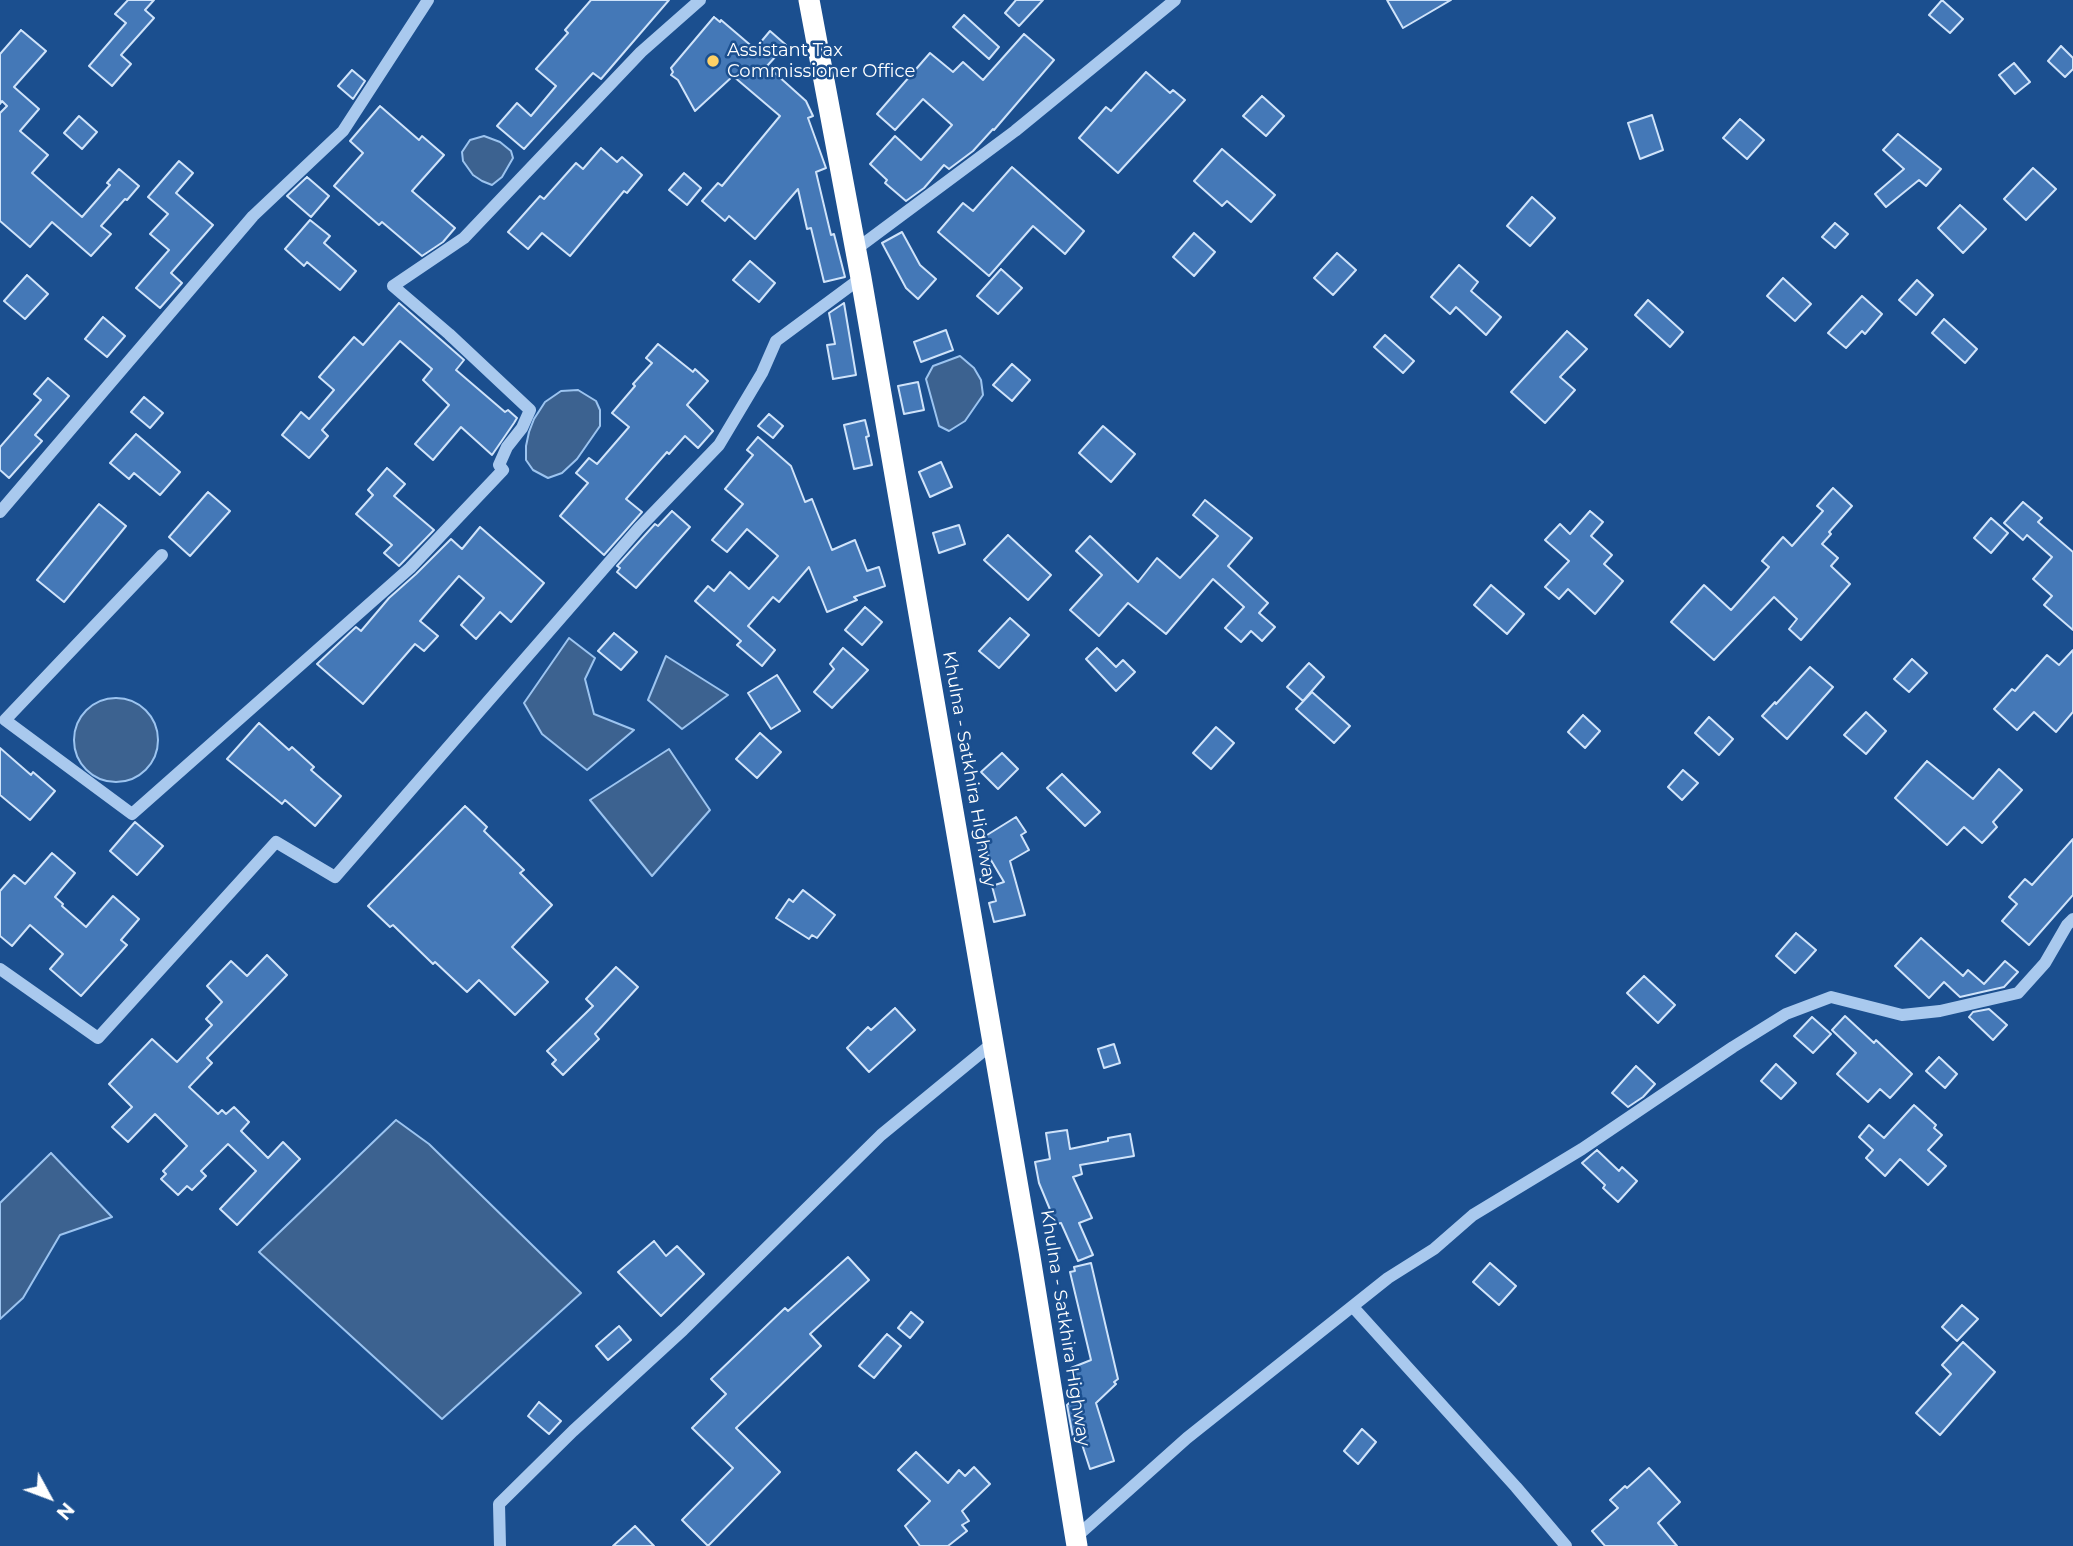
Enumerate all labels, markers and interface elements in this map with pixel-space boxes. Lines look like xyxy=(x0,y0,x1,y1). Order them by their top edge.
place label: Assistant Tax Commissioner Office xyxy=(727,40,915,82)
marker: Assistant Tax Commissioner Office xyxy=(705,53,721,69)
street label: Khulna - Satkhira Highway xyxy=(938,649,1000,889)
street label: Khulna - Satkhira Highway xyxy=(1036,1208,1094,1448)
north arrow xyxy=(14,1462,84,1532)
text: N xyxy=(52,1498,79,1524)

